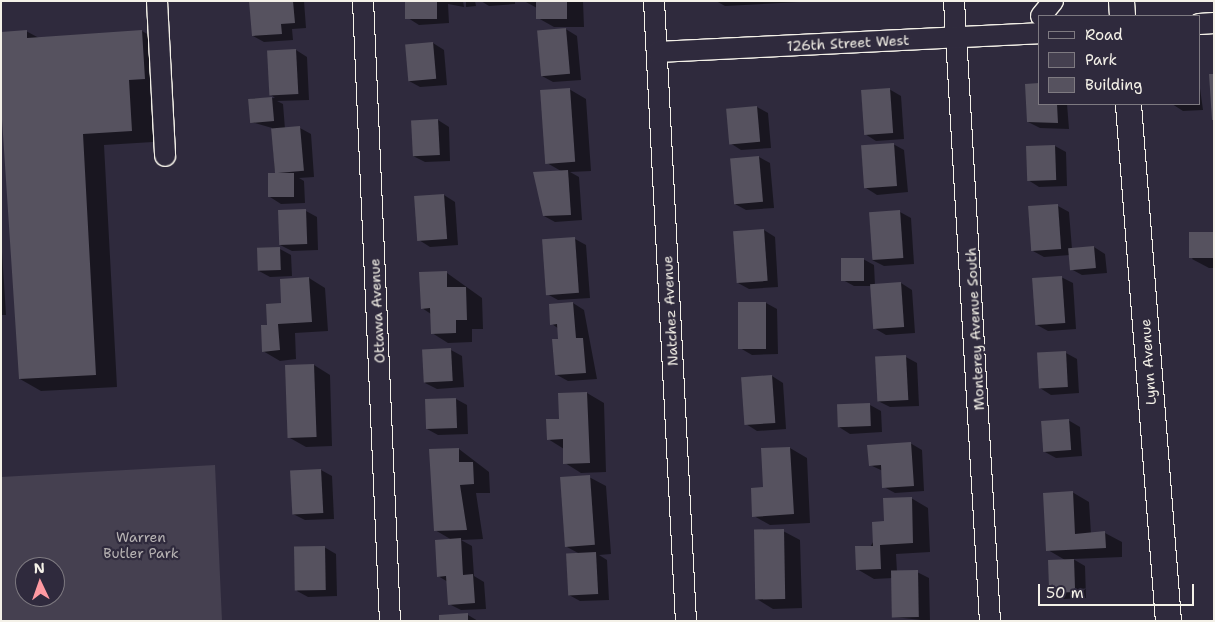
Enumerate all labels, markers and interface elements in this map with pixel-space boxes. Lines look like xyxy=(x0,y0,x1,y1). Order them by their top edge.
legend xyxy=(1038,15,1200,105)
text: Road xyxy=(1085,25,1123,45)
street label: 126th Street West xyxy=(786,31,910,55)
text: Park xyxy=(1085,50,1117,70)
text: Building xyxy=(1085,75,1142,95)
street label: Monterey Avenue South xyxy=(962,247,988,411)
street label: Natchez Avenue xyxy=(659,255,681,367)
street label: Ottawa Avenue xyxy=(366,258,388,364)
street label: Lynn Avenue xyxy=(1137,318,1159,406)
park label: Warren Butler Park xyxy=(103,529,179,562)
north arrow xyxy=(15,557,65,607)
text: N xyxy=(33,559,45,577)
scale bar xyxy=(1040,574,1196,606)
text: 50 m xyxy=(1046,583,1084,603)

